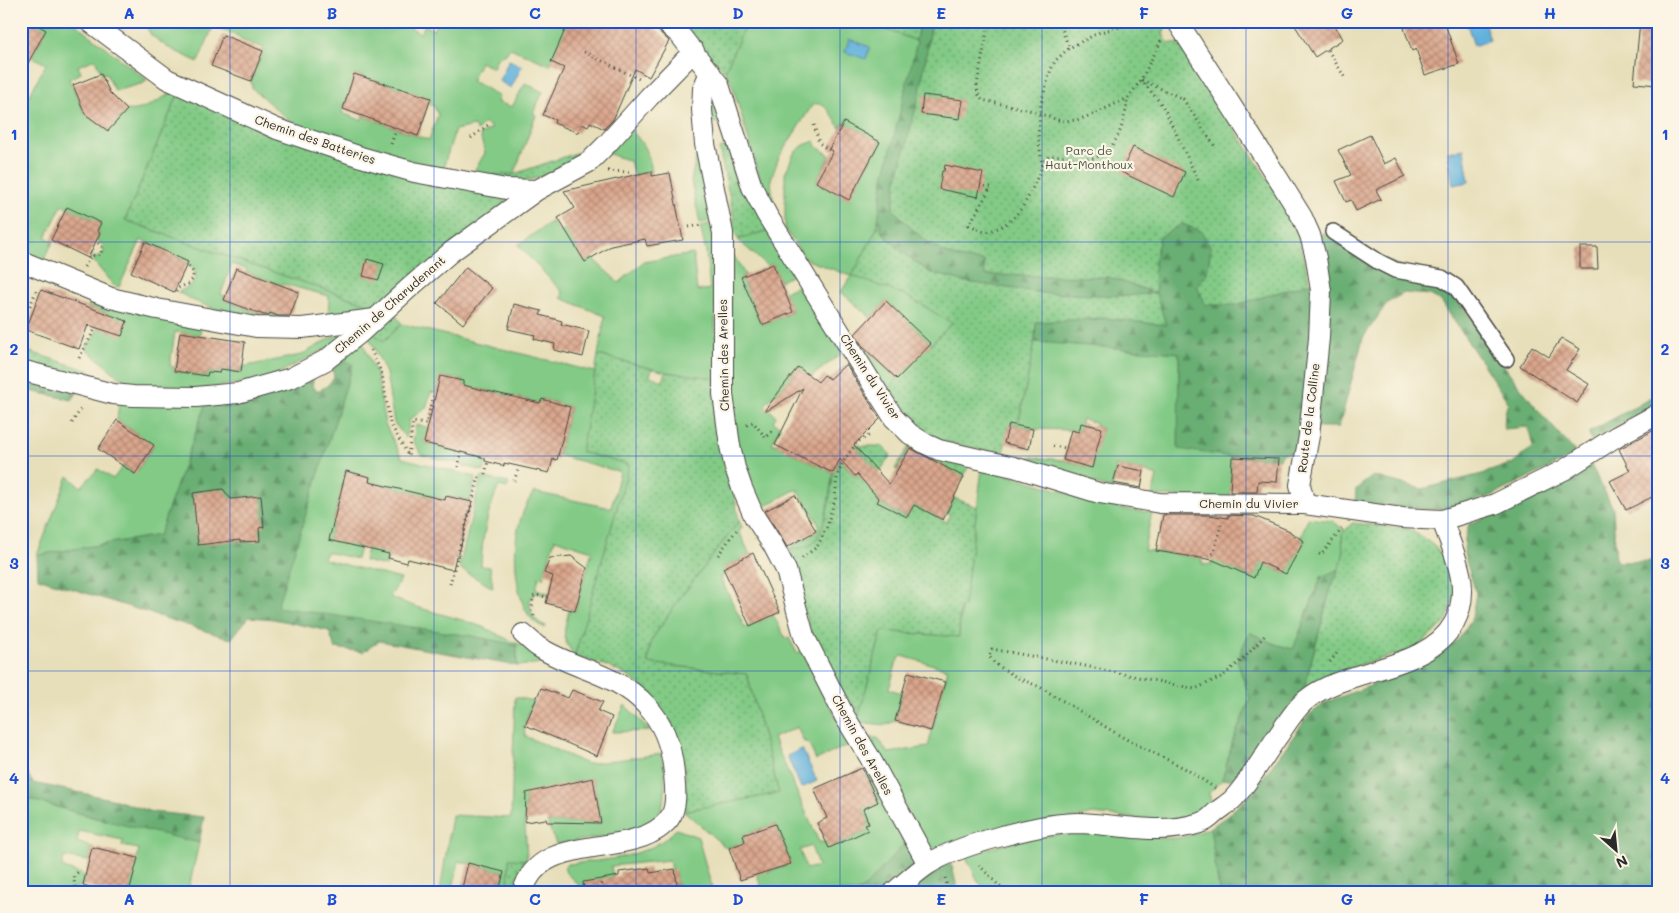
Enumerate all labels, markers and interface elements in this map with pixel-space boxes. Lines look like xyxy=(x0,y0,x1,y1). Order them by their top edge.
text: A xyxy=(123,2,135,23)
text: B xyxy=(327,2,337,23)
text: C xyxy=(529,2,541,23)
text: D xyxy=(732,2,744,23)
text: E xyxy=(936,2,946,23)
text: F xyxy=(1139,2,1149,23)
text: G xyxy=(1341,2,1353,23)
text: H xyxy=(1544,2,1556,23)
street label: Chemin des Batteries xyxy=(253,111,378,167)
text: 1 xyxy=(10,123,18,144)
text: 1 xyxy=(1661,123,1669,144)
park label: Parc de Haut-Monthoux xyxy=(1045,142,1133,172)
street label: Chemin de Charudenant xyxy=(331,252,448,357)
street label: Chemin des Arelles xyxy=(714,299,732,411)
street label: Chemin du Vivier xyxy=(837,330,905,422)
text: 2 xyxy=(10,338,19,359)
text: 2 xyxy=(1661,338,1670,359)
street label: Route de la Colline xyxy=(1293,362,1323,474)
street label: Chemin du Vivier xyxy=(1199,495,1299,511)
text: 3 xyxy=(9,552,19,573)
text: 3 xyxy=(1660,552,1670,573)
street label: Chemin des Arelles xyxy=(829,692,897,798)
text: 4 xyxy=(9,767,19,788)
text: 4 xyxy=(1660,767,1670,788)
north arrow xyxy=(1592,826,1642,876)
text: N xyxy=(1613,851,1631,873)
text: A xyxy=(123,888,135,909)
text: B xyxy=(327,888,337,909)
text: C xyxy=(529,888,541,909)
text: D xyxy=(732,888,744,909)
text: E xyxy=(936,888,946,909)
text: F xyxy=(1139,888,1149,909)
text: G xyxy=(1341,888,1353,909)
text: H xyxy=(1544,888,1556,909)

